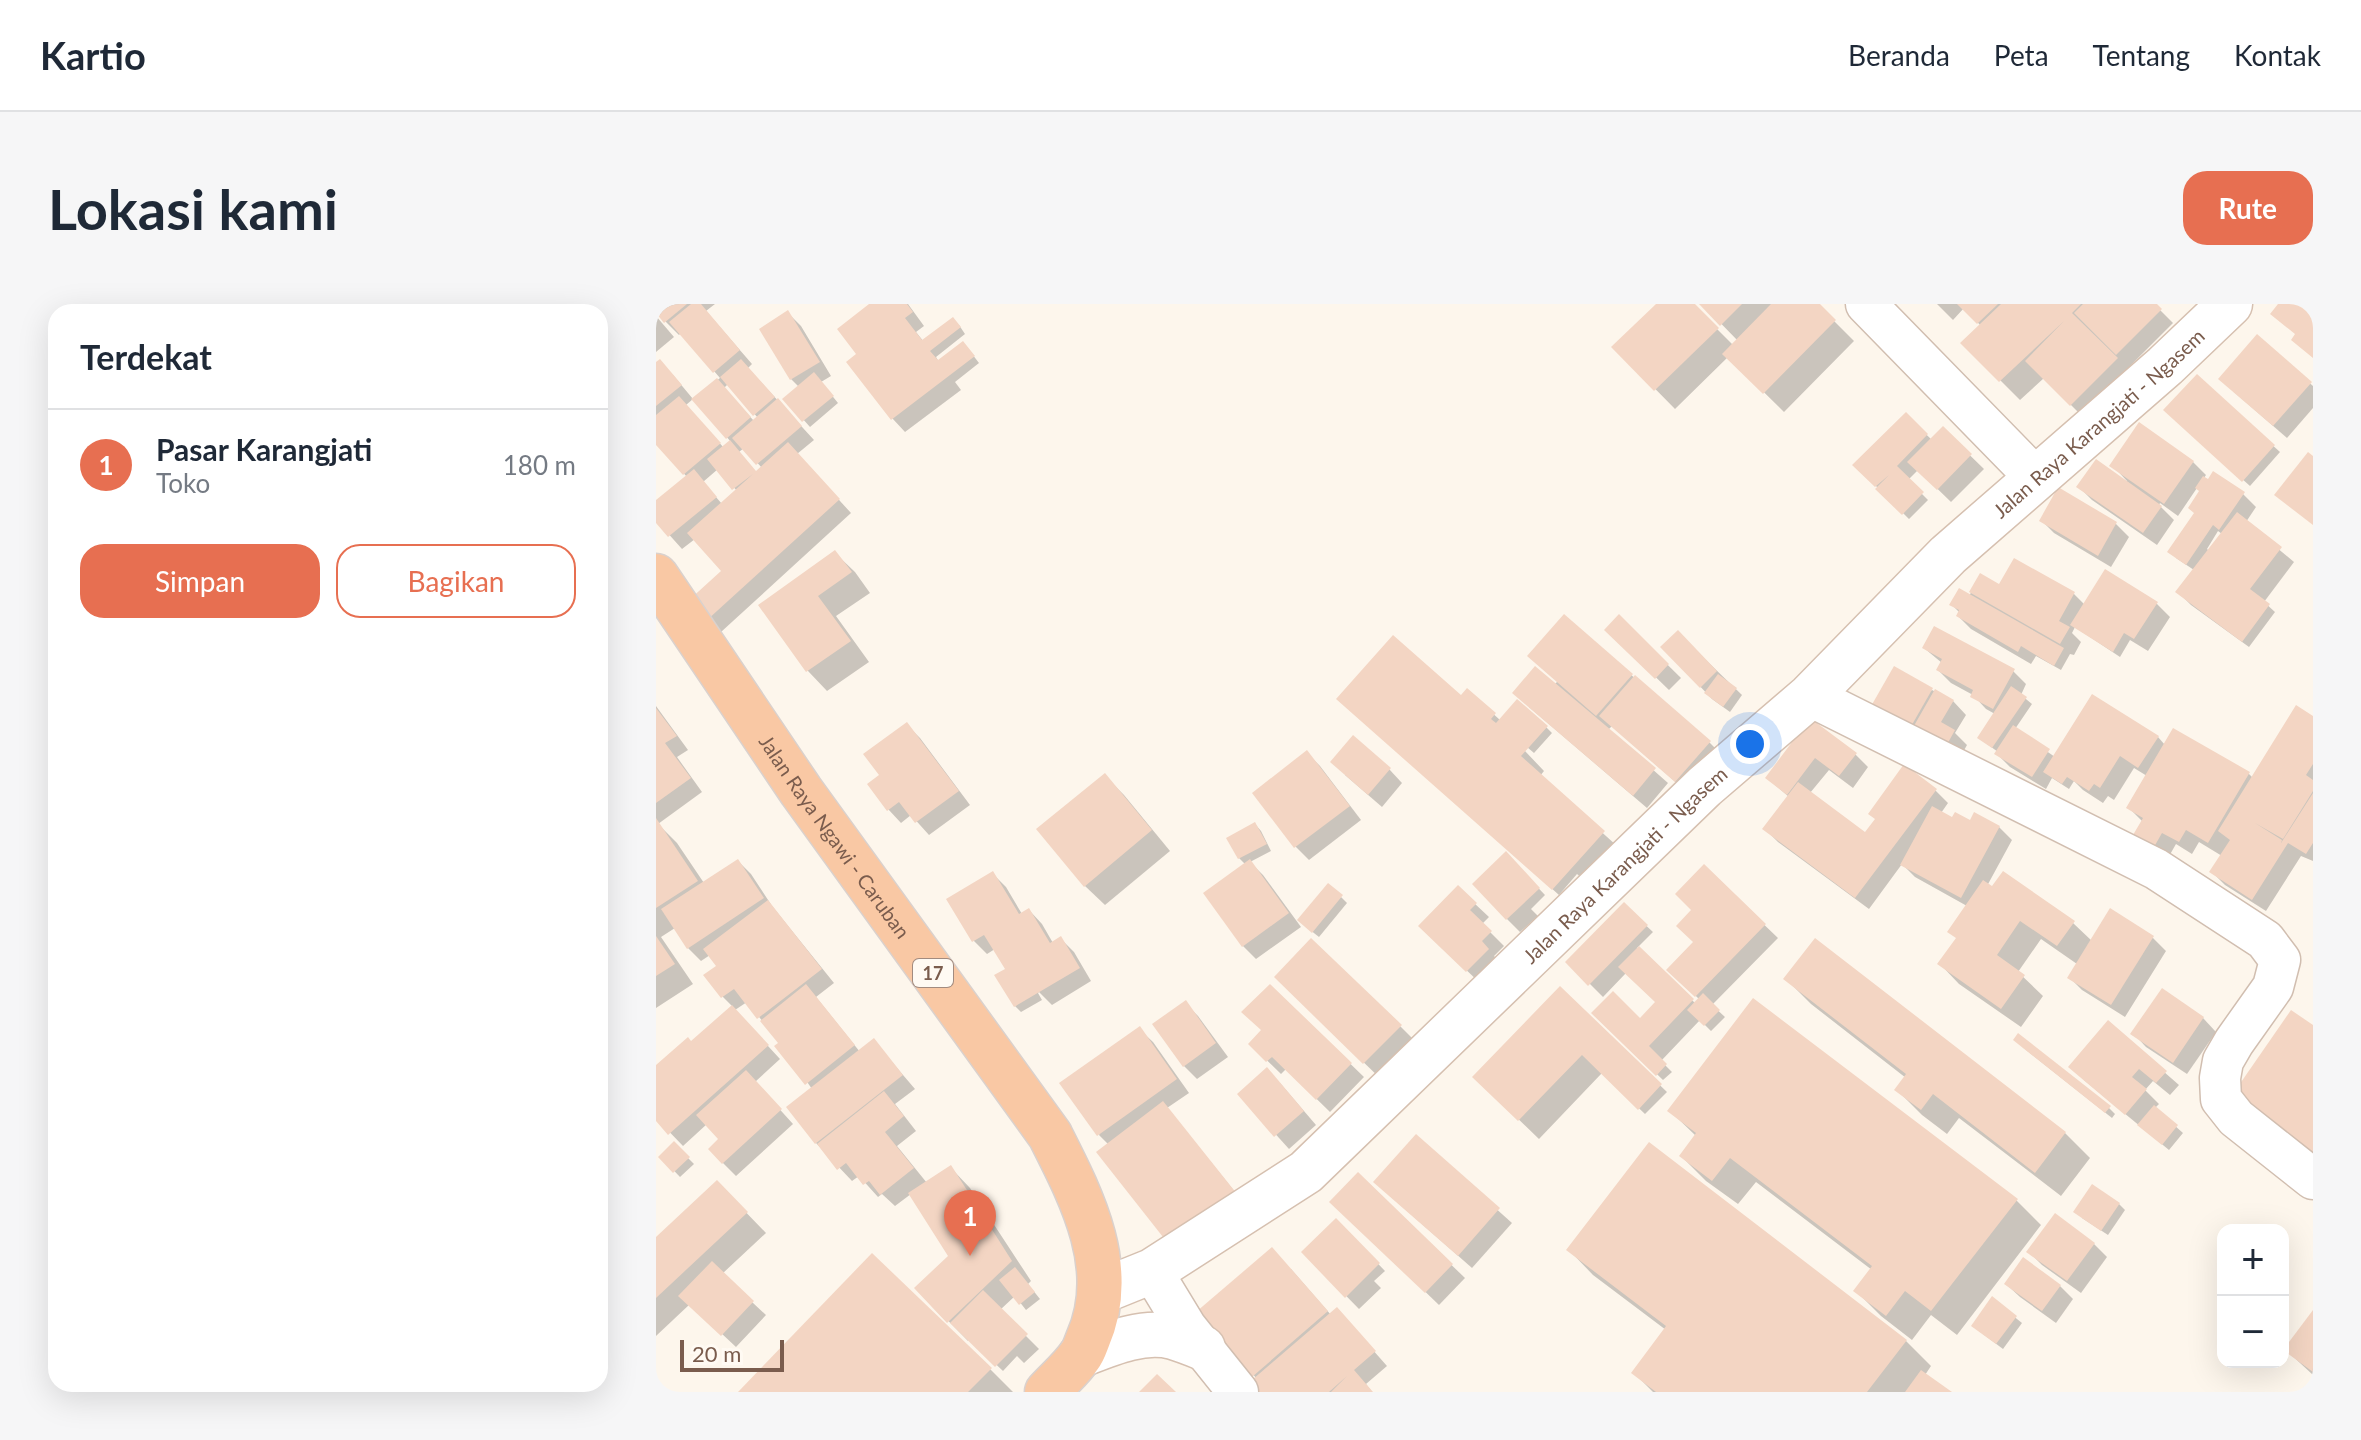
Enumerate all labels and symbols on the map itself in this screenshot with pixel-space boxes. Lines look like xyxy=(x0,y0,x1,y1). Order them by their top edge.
street label: Jalan Raya Karangjati - Ngasem xyxy=(1988,323,2209,523)
your location xyxy=(1730,724,1770,764)
street label: Jalan Raya Ngawi - Caruban xyxy=(755,730,915,943)
street label: Jalan Raya Karangjati - Ngasem xyxy=(1518,761,1732,968)
road number: 17 xyxy=(913,959,953,987)
pin: 1 xyxy=(944,1190,996,1256)
scale bar xyxy=(680,1336,784,1372)

